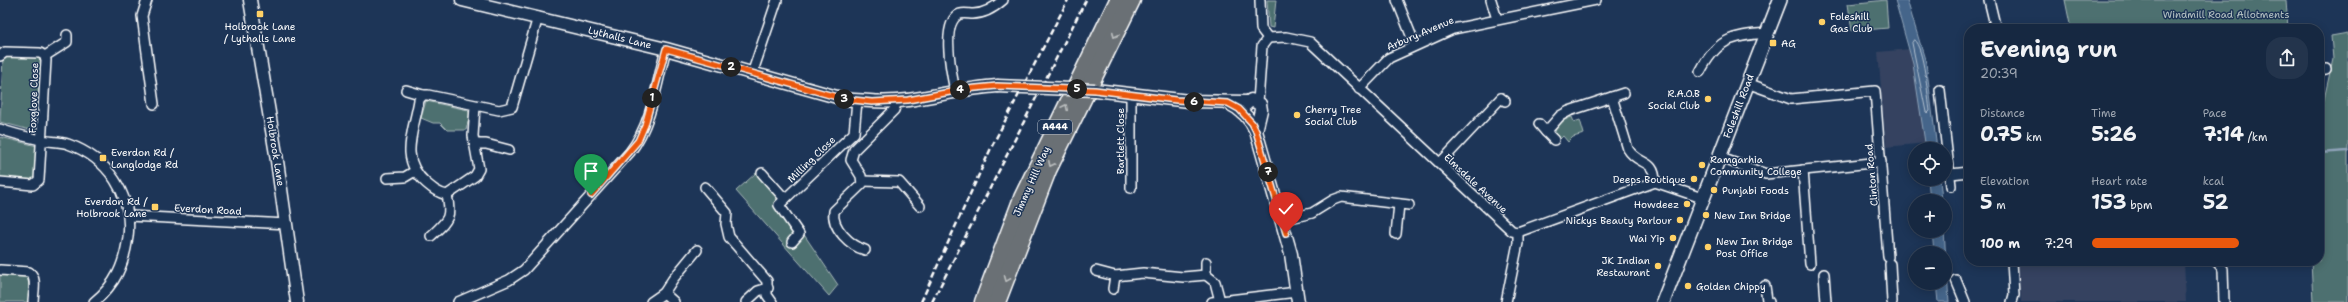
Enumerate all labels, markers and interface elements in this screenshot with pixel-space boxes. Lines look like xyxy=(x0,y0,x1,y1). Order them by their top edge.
park label: Windmill Road Allotments xyxy=(2163,8,2289,21)
marker: Holbrook Lane / Lythalls Lane xyxy=(255,9,265,19)
place label: Foleshill Gas Club xyxy=(1830,10,1873,35)
street label: Arbury Avenue xyxy=(1384,13,1456,54)
marker: Foleshill Gas Club xyxy=(1817,17,1827,27)
place label: Holbrook Lane / Lythalls Lane xyxy=(224,20,296,45)
street label: Lythalls Lane xyxy=(587,23,653,52)
one-way arrow xyxy=(1112,30,1119,38)
text: Evening run xyxy=(1980,35,2117,64)
place label: AG xyxy=(1781,37,1796,50)
button: share xyxy=(2266,37,2308,79)
marker: AG xyxy=(1768,38,1778,48)
pin: 2 xyxy=(721,57,741,77)
text: 2 xyxy=(727,59,735,74)
street label: Foxglove Close xyxy=(26,62,41,134)
text: 20:39 xyxy=(1980,65,2018,82)
street label: Foleshill Road xyxy=(1720,72,1757,140)
pin: 5 xyxy=(1067,79,1087,99)
pin: 4 xyxy=(950,80,970,100)
text: 5 xyxy=(1074,81,1080,96)
text: 4 xyxy=(956,82,964,97)
place label: R.A.O.B Social Club xyxy=(1648,87,1700,112)
pin: 1 xyxy=(642,88,662,108)
pin: 3 xyxy=(834,89,854,109)
text: 1 xyxy=(649,90,655,105)
text: 3 xyxy=(840,91,848,106)
pin: 6 xyxy=(1184,92,1204,112)
text: 6 xyxy=(1190,94,1198,109)
marker: R.A.O.B Social Club xyxy=(1703,94,1713,104)
place label: Cherry Tree Social Club xyxy=(1305,103,1362,128)
one-way arrow xyxy=(1060,104,1068,111)
text: Distance xyxy=(1980,106,2025,121)
text: Time xyxy=(2091,106,2117,121)
text: Pace xyxy=(2203,106,2227,121)
street label: Bartlett Close xyxy=(1114,108,1127,174)
marker: Cherry Tree Social Club xyxy=(1292,110,1302,120)
street label: Holbrook Lane xyxy=(264,115,288,187)
road number: A444 xyxy=(1038,120,1072,134)
text: 0.75 xyxy=(1980,121,2022,147)
text: 5:26 xyxy=(2091,121,2137,147)
text: 7:14 xyxy=(2203,121,2244,147)
text: km xyxy=(2022,130,2042,145)
text: /km xyxy=(2244,130,2267,145)
street label: Milling Close xyxy=(785,133,838,186)
map controls xyxy=(1908,142,1952,290)
button: locate xyxy=(1908,142,1952,186)
street label: Clinton Road xyxy=(1862,143,1881,207)
street label: Jimmy Hill Way xyxy=(1010,144,1053,218)
place label: Everdon Rd / Langlodge Rd xyxy=(111,146,179,171)
street label: Elmsdale Avenue xyxy=(1441,151,1510,216)
marker: Everdon Rd / Langlodge Rd xyxy=(98,153,108,163)
place label: Ramgarhia Community College xyxy=(1710,153,1802,178)
pin xyxy=(574,154,608,195)
one-way arrow xyxy=(1048,159,1056,167)
icon: arrive xyxy=(580,160,602,182)
marker: Ramgarhia Community College xyxy=(1697,160,1707,170)
pin: 7 xyxy=(1258,162,1278,182)
text: 7 xyxy=(1264,164,1272,179)
place label: Deeps Boutique xyxy=(1613,173,1686,186)
marker: Deeps Boutique xyxy=(1689,174,1699,184)
text: Elevation xyxy=(1980,174,2029,189)
text: Heart rate xyxy=(2091,174,2147,189)
text: kcal xyxy=(2203,174,2224,189)
place label: Punjabi Foods xyxy=(1722,184,1789,197)
marker: Punjabi Foods xyxy=(1709,185,1719,195)
text: 5 xyxy=(1980,189,1993,215)
text: 153 xyxy=(2091,189,2127,215)
text: 52 xyxy=(2203,189,2229,215)
pin xyxy=(1269,192,1303,233)
button: + xyxy=(1908,194,1952,238)
place label: Everdon Rd / Holbrook Lane xyxy=(76,195,148,220)
icon: check xyxy=(1275,198,1297,220)
place label: Howdeez xyxy=(1634,198,1679,211)
text: m xyxy=(1993,198,2006,213)
text: bpm xyxy=(2127,198,2152,213)
marker: Howdeez xyxy=(1682,199,1692,209)
street label: Everdon Road xyxy=(174,201,243,218)
marker: Everdon Rd / Holbrook Lane xyxy=(150,202,160,212)
place label: New Inn Bridge xyxy=(1714,209,1791,222)
marker: New Inn Bridge xyxy=(1701,210,1711,220)
place label: Nickys Beauty Parlour xyxy=(1566,214,1672,227)
marker: Nickys Beauty Parlour xyxy=(1675,215,1685,225)
place label: Wai Yip xyxy=(1629,232,1665,245)
marker: Wai Yip xyxy=(1668,233,1678,243)
place label: New Inn Bridge Post Office xyxy=(1716,235,1793,260)
text: 100 m xyxy=(1980,235,2020,252)
text: 7:29 xyxy=(2044,235,2073,252)
marker: New Inn Bridge Post Office xyxy=(1703,242,1713,252)
button: − xyxy=(1908,246,1952,290)
place label: JK Indian Restaurant xyxy=(1596,254,1650,279)
marker: JK Indian Restaurant xyxy=(1653,261,1663,271)
one-way arrow xyxy=(1003,275,1011,282)
place label: Golden Chippy xyxy=(1696,280,1766,293)
marker: Golden Chippy xyxy=(1683,281,1693,291)

